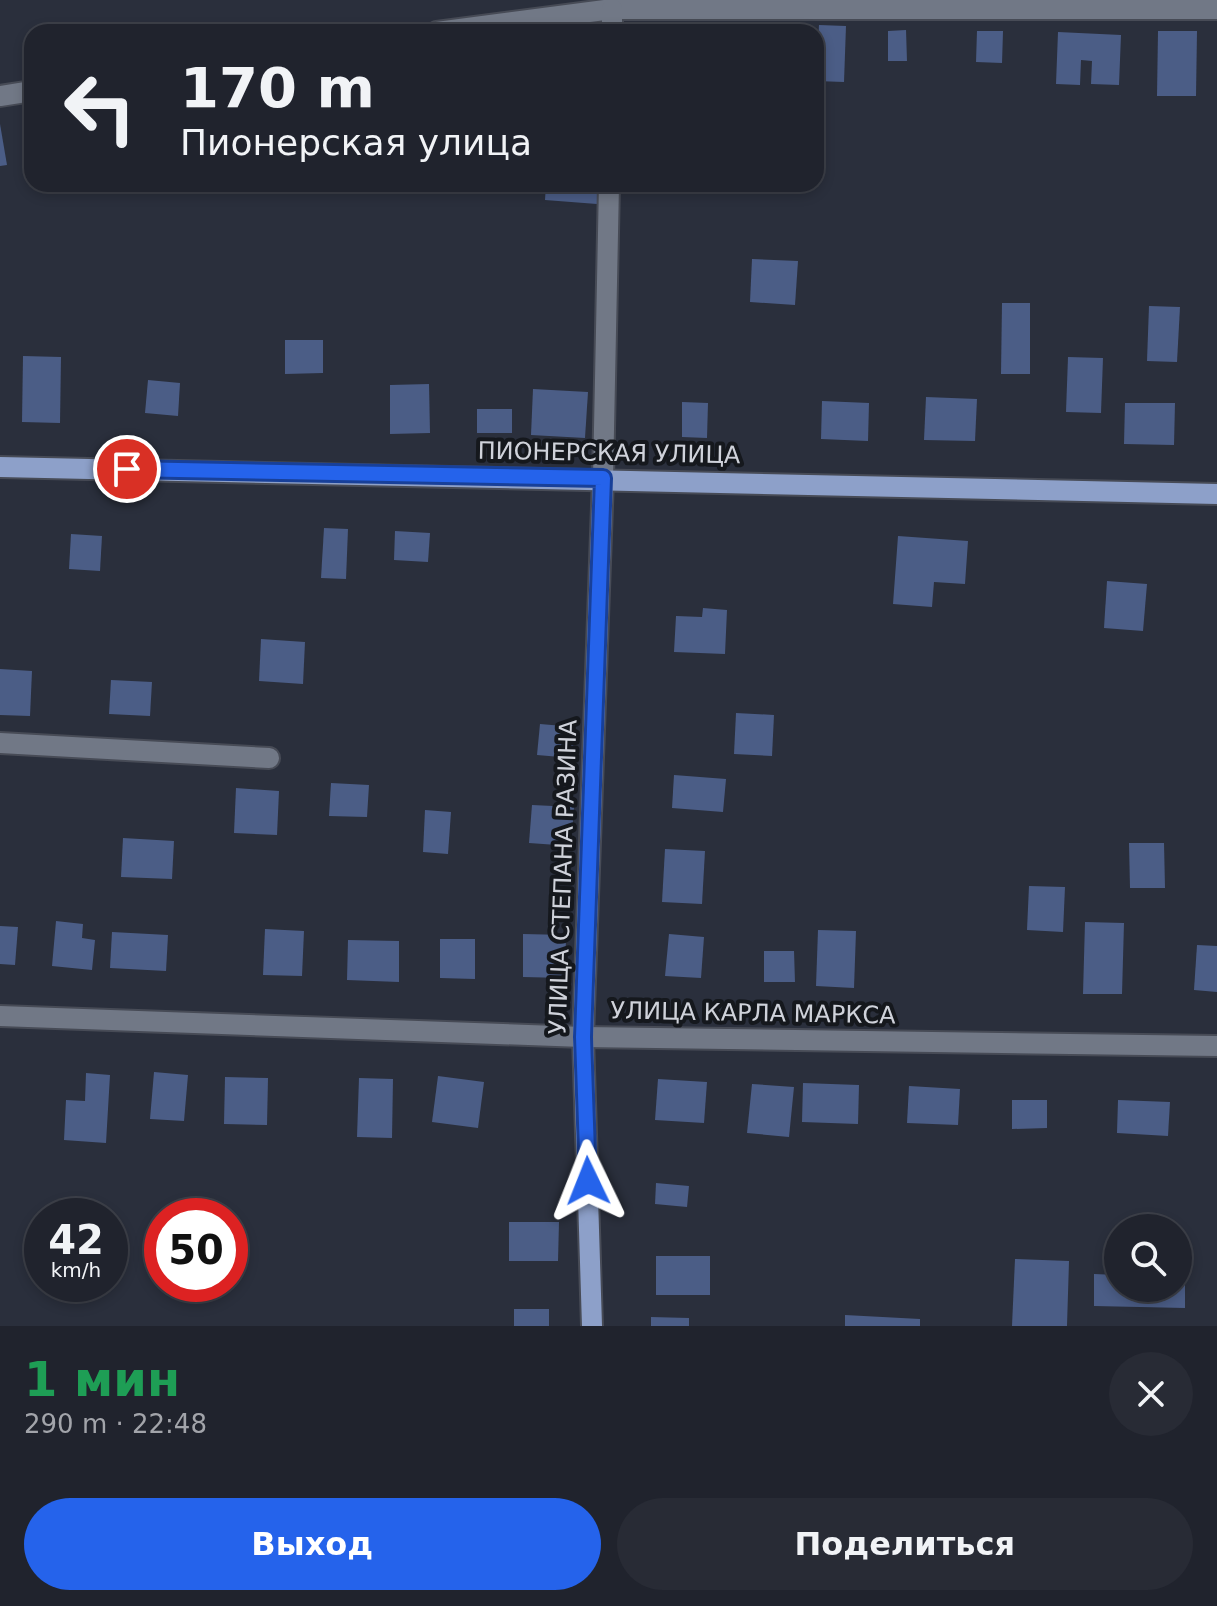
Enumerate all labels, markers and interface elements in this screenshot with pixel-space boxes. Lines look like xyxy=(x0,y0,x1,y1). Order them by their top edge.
text: 170 m xyxy=(180,55,375,120)
icon: left xyxy=(48,56,152,160)
text: Пионерская улица xyxy=(180,122,532,163)
pin xyxy=(93,435,161,503)
street label: ПИОНЕРСКАЯ УЛИЦА xyxy=(477,437,741,469)
icon: arrive xyxy=(105,447,149,491)
street label: УЛИЦА СТЕПАНА РАЗИНА xyxy=(544,718,583,1035)
street label: УЛИЦА КАРЛА МАРКСА xyxy=(610,997,896,1029)
position arrow xyxy=(546,1139,630,1223)
speed limit sign: 50 xyxy=(144,1198,248,1302)
map controls xyxy=(1104,1214,1192,1302)
button: search xyxy=(1104,1214,1192,1302)
text: 42 xyxy=(48,1217,104,1263)
text: km/h xyxy=(51,1258,101,1282)
text: 1 мин xyxy=(24,1351,180,1407)
button: close xyxy=(1109,1352,1193,1436)
text: 290 m · 22:48 xyxy=(24,1409,207,1439)
button: Выход xyxy=(24,1498,601,1590)
button: Поделиться xyxy=(617,1498,1193,1590)

